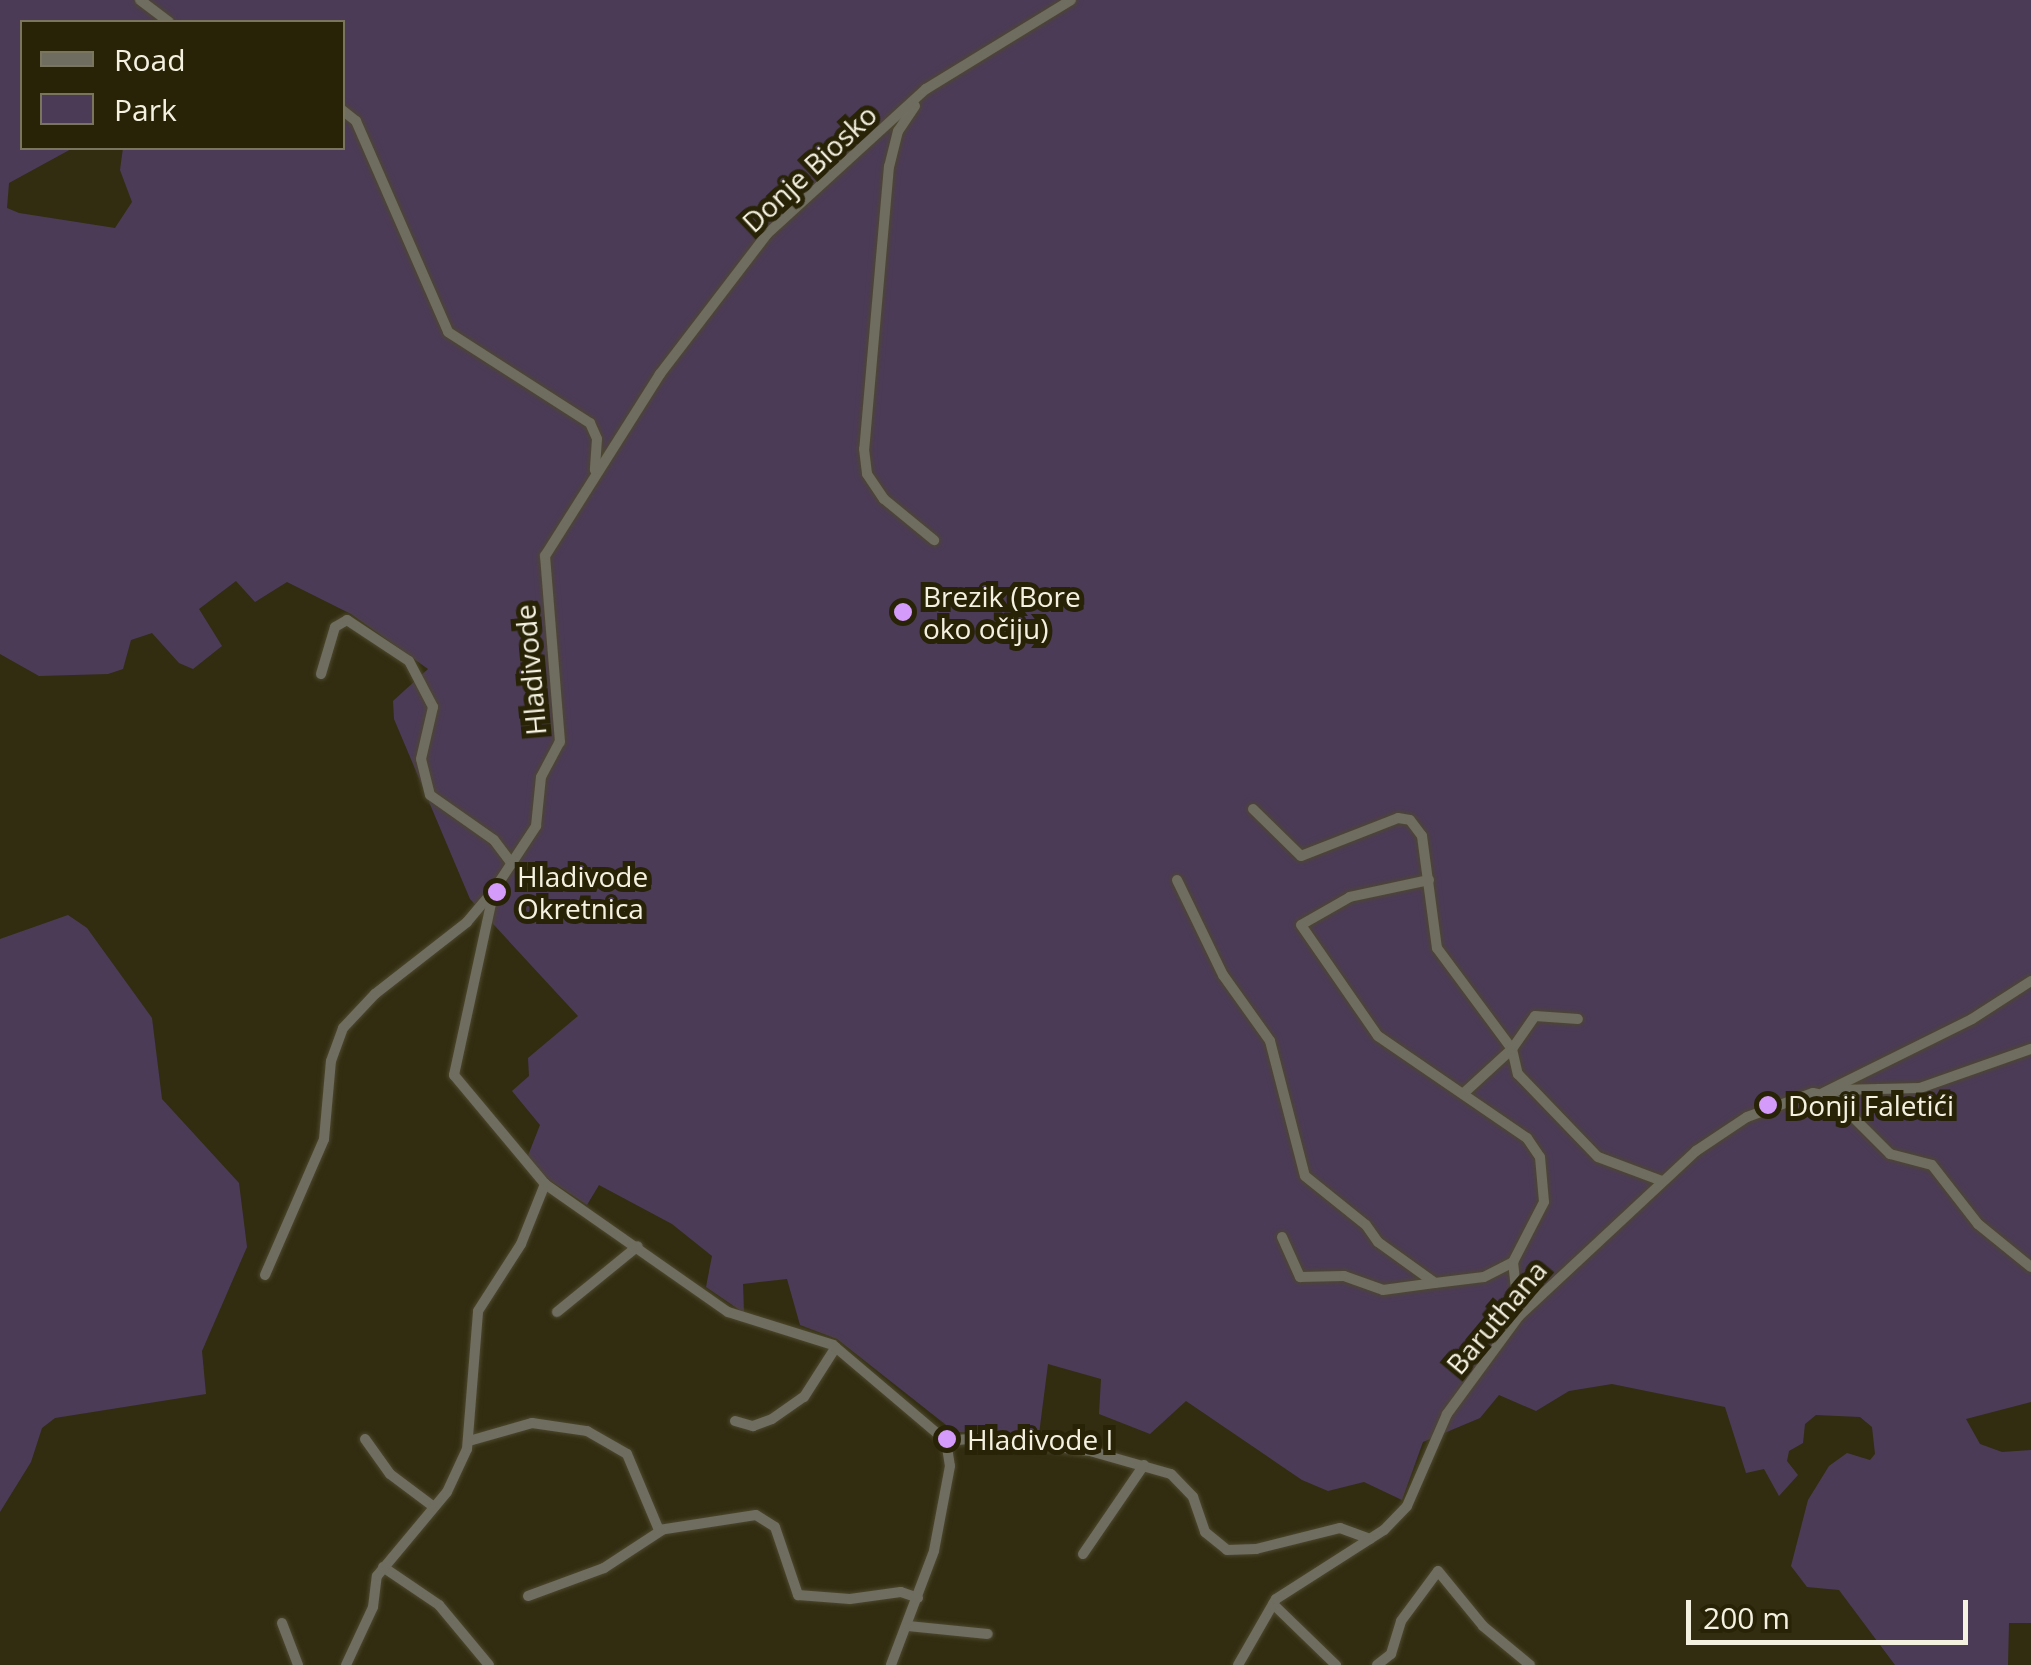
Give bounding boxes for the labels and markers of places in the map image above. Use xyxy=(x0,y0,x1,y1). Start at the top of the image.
place label: Brezik (Bore oko očiju) xyxy=(923,579,1081,645)
marker: Brezik (Bore oko očiju) xyxy=(892,601,914,623)
place label: Hladivode Okretnica xyxy=(517,859,648,925)
marker: Hladivode Okretnica xyxy=(486,881,508,903)
place label: Donji Faletići xyxy=(1788,1088,1954,1122)
marker: Donji Faletići xyxy=(1757,1094,1779,1116)
place label: Hladivode I xyxy=(967,1422,1113,1456)
marker: Hladivode I xyxy=(936,1428,958,1450)

